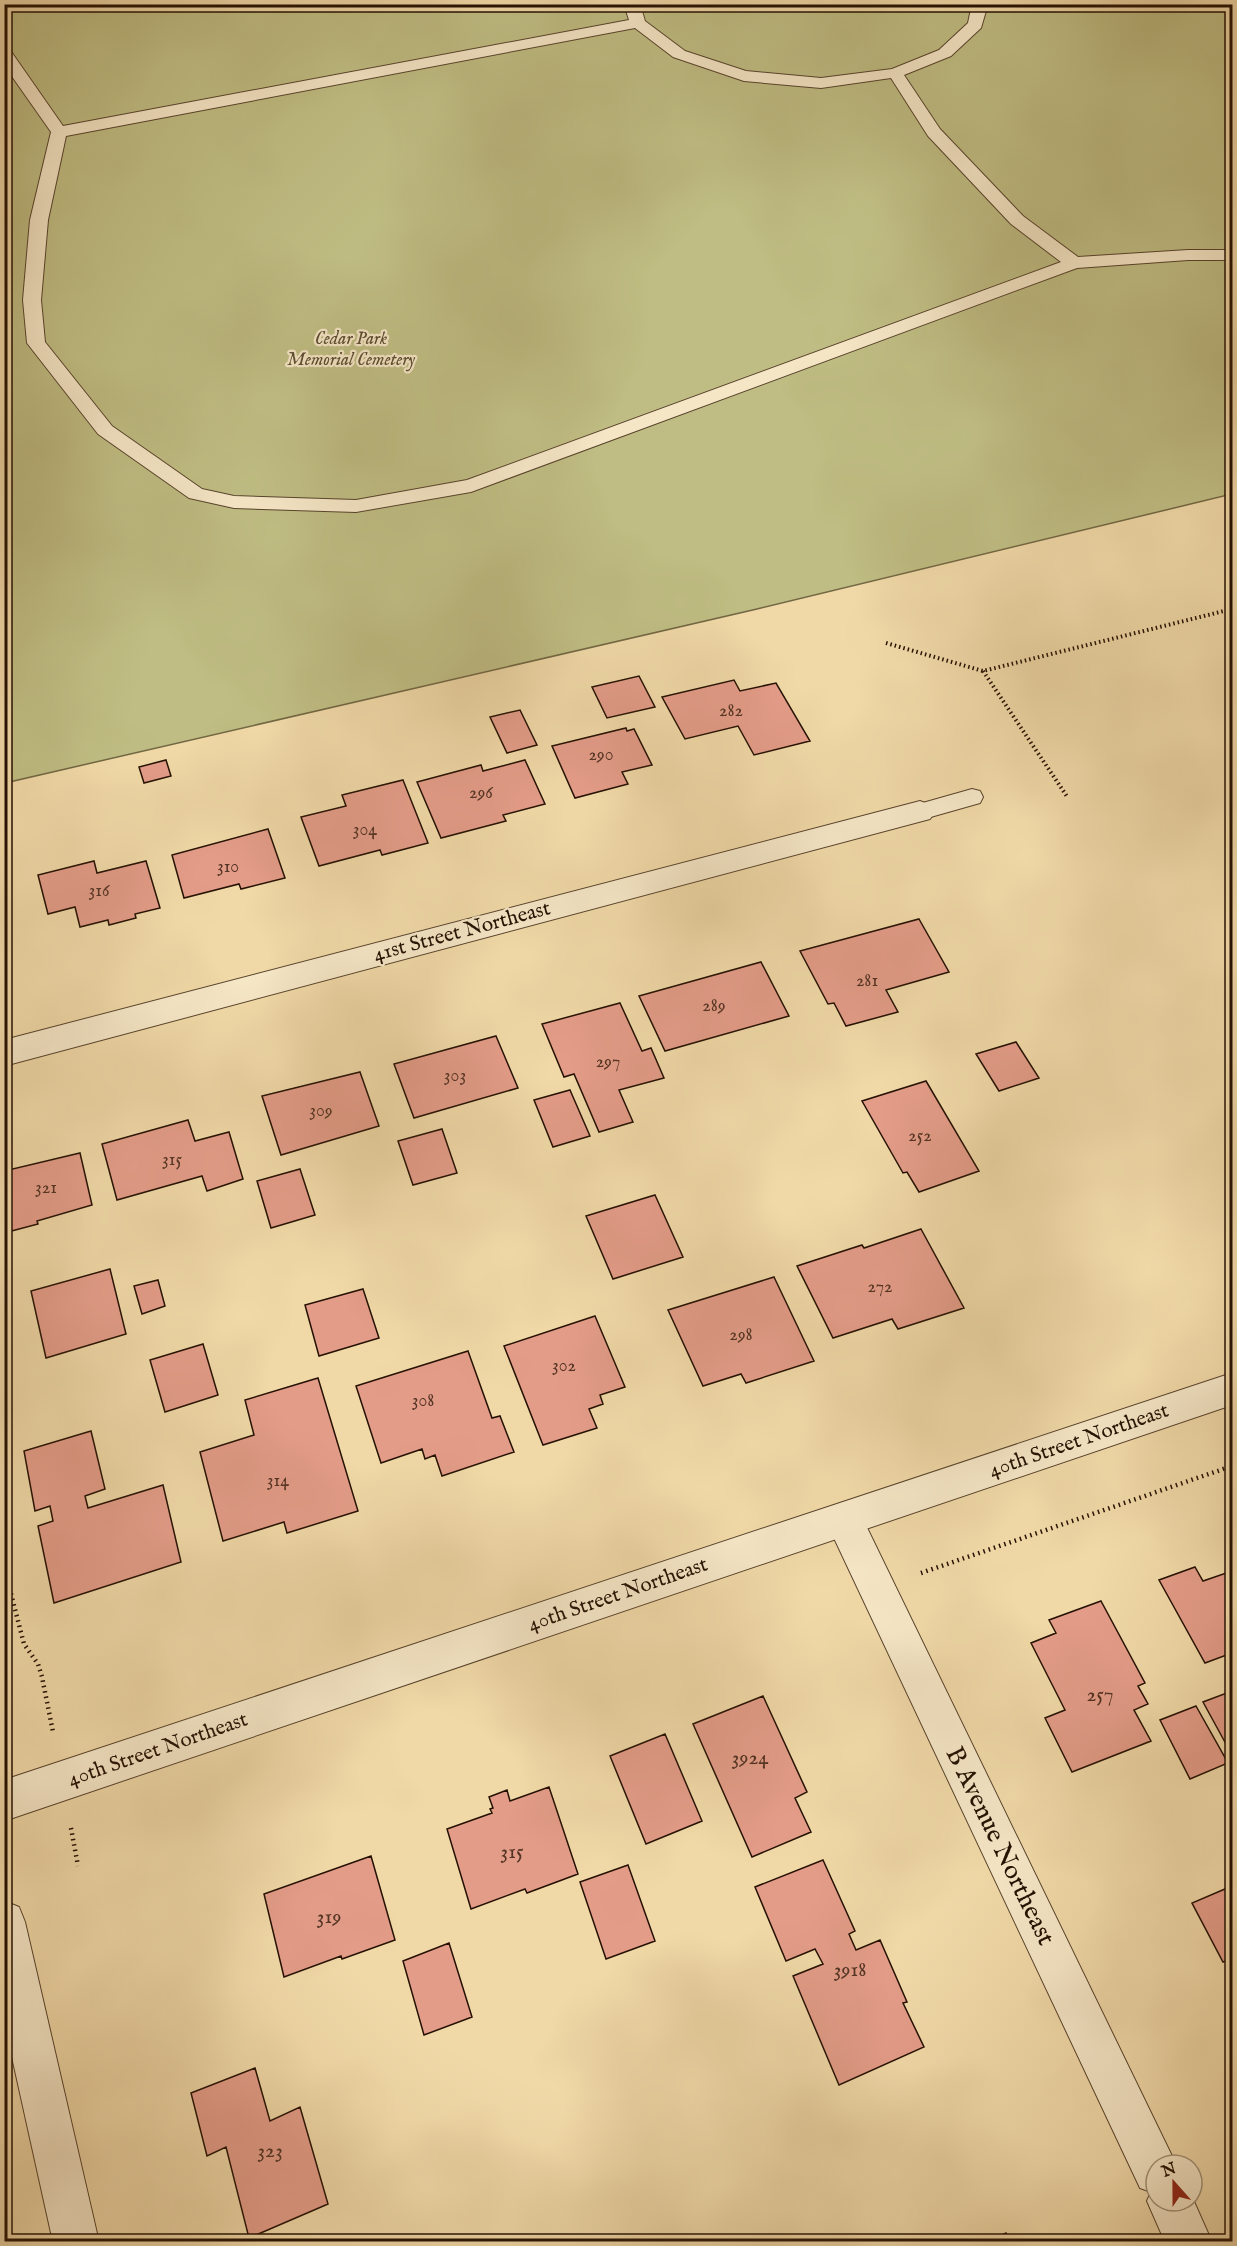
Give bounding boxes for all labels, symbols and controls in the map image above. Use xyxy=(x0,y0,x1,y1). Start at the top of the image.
park label: Cedar Park Memorial Cemetery xyxy=(287,328,415,372)
house number: 282 xyxy=(719,700,743,723)
house number: 290 xyxy=(588,744,614,767)
house number: 296 xyxy=(469,782,493,805)
house number: 304 xyxy=(353,819,377,842)
house number: 310 xyxy=(217,856,239,879)
house number: 316 xyxy=(88,880,110,903)
street label: 41st Street Northeast xyxy=(370,895,554,969)
house number: 281 xyxy=(856,970,878,993)
house number: 289 xyxy=(702,995,726,1018)
house number: 297 xyxy=(596,1051,620,1074)
house number: 303 xyxy=(444,1065,466,1088)
house number: 309 xyxy=(309,1100,333,1123)
house number: 252 xyxy=(908,1125,932,1148)
house number: 315 xyxy=(162,1149,182,1172)
house number: 321 xyxy=(35,1177,57,1200)
house number: 272 xyxy=(867,1276,893,1299)
house number: 298 xyxy=(729,1324,753,1347)
house number: 302 xyxy=(552,1355,576,1378)
house number: 308 xyxy=(412,1390,434,1413)
street label: 40th Street Northeast xyxy=(985,1398,1173,1484)
house number: 314 xyxy=(267,1470,289,1493)
street label: 40th Street Northeast xyxy=(524,1552,712,1638)
house number: 257 xyxy=(1086,1682,1114,1709)
street label: 40th Street Northeast xyxy=(64,1707,252,1793)
street label: B Avenue Northeast xyxy=(938,1741,1062,1951)
house number: 3924 xyxy=(731,1745,769,1772)
house number: 315 xyxy=(500,1839,524,1866)
house number: 319 xyxy=(317,1904,341,1931)
house number: 3918 xyxy=(834,1957,867,1984)
house number: 323 xyxy=(257,2138,283,2165)
north arrow xyxy=(1144,2153,1204,2213)
text: N xyxy=(1158,2159,1180,2183)

